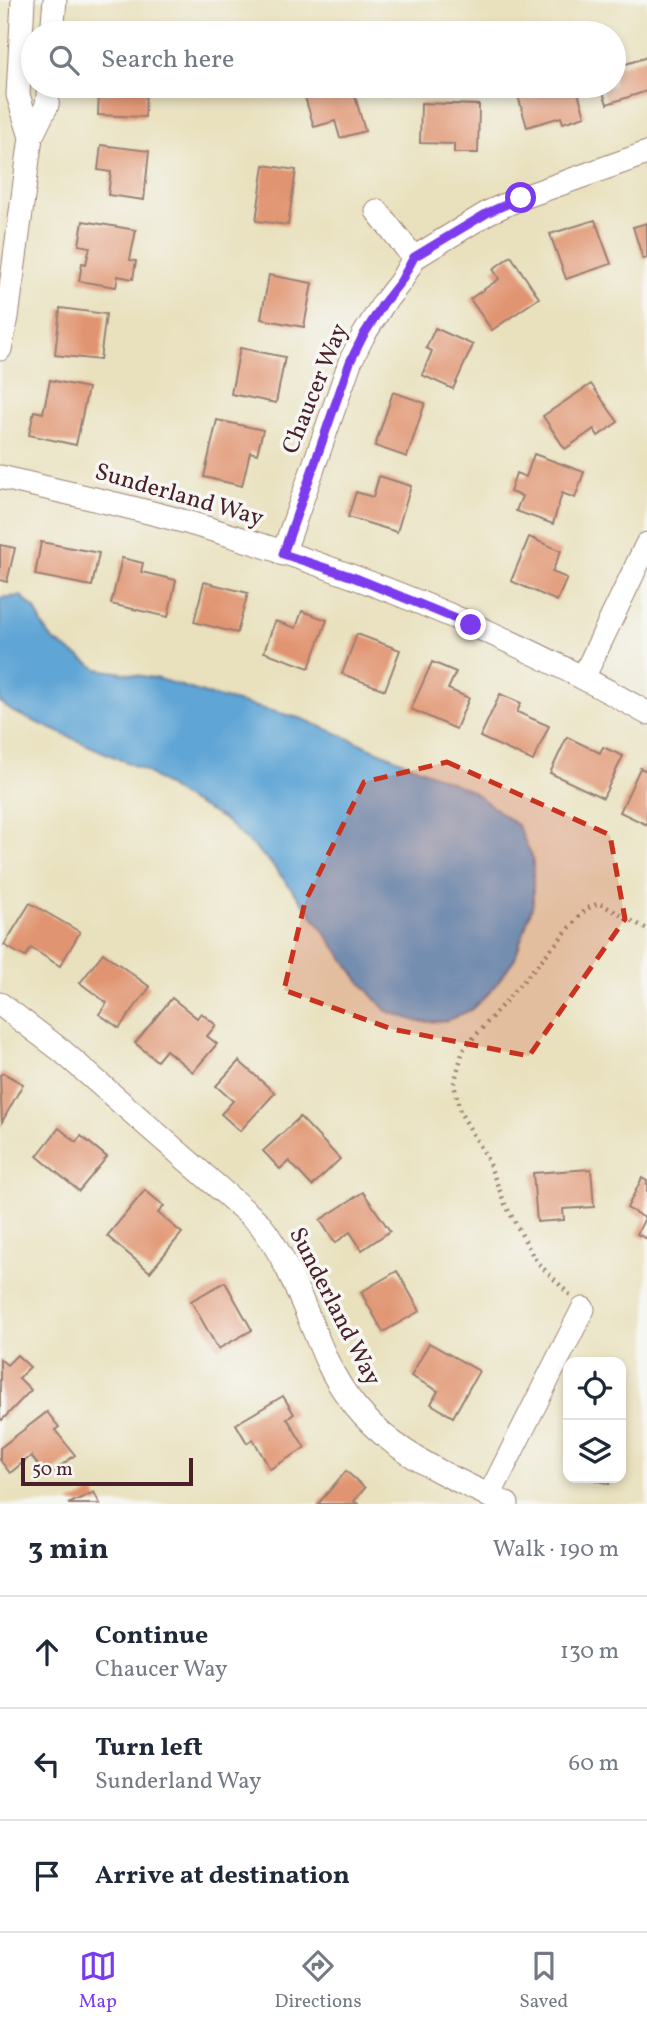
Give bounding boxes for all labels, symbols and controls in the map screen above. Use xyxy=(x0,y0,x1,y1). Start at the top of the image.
search box xyxy=(21,21,626,98)
icon: search xyxy=(45,41,83,79)
text: Search here xyxy=(101,42,234,78)
route start xyxy=(505,182,536,213)
street label: Chaucer Way xyxy=(274,318,358,459)
street label: Sunderland Way xyxy=(91,456,267,536)
route end xyxy=(455,609,486,640)
street label: Sunderland Way xyxy=(279,1222,389,1392)
map controls xyxy=(563,1357,626,1483)
button: locate xyxy=(563,1357,626,1420)
button: layers xyxy=(563,1420,626,1483)
scale bar xyxy=(21,1455,192,1487)
text: 50 m xyxy=(32,1457,73,1483)
text: 3 min xyxy=(28,1529,109,1571)
text: Walk · 190 m xyxy=(493,1534,619,1566)
text: Continue xyxy=(95,1618,208,1654)
icon: ahead xyxy=(28,1633,66,1671)
text: 130 m xyxy=(560,1636,619,1668)
text: Chaucer Way xyxy=(95,1654,228,1686)
text: Turn left xyxy=(95,1730,203,1766)
icon: left xyxy=(28,1745,66,1783)
text: 60 m xyxy=(569,1748,619,1780)
text: Sunderland Way xyxy=(95,1766,262,1798)
icon: arrive xyxy=(28,1857,66,1895)
text: Arrive at destination xyxy=(95,1858,350,1894)
tab: Map xyxy=(79,1947,117,2015)
tab: Directions xyxy=(275,1947,362,2015)
tab: Saved xyxy=(519,1947,568,2015)

